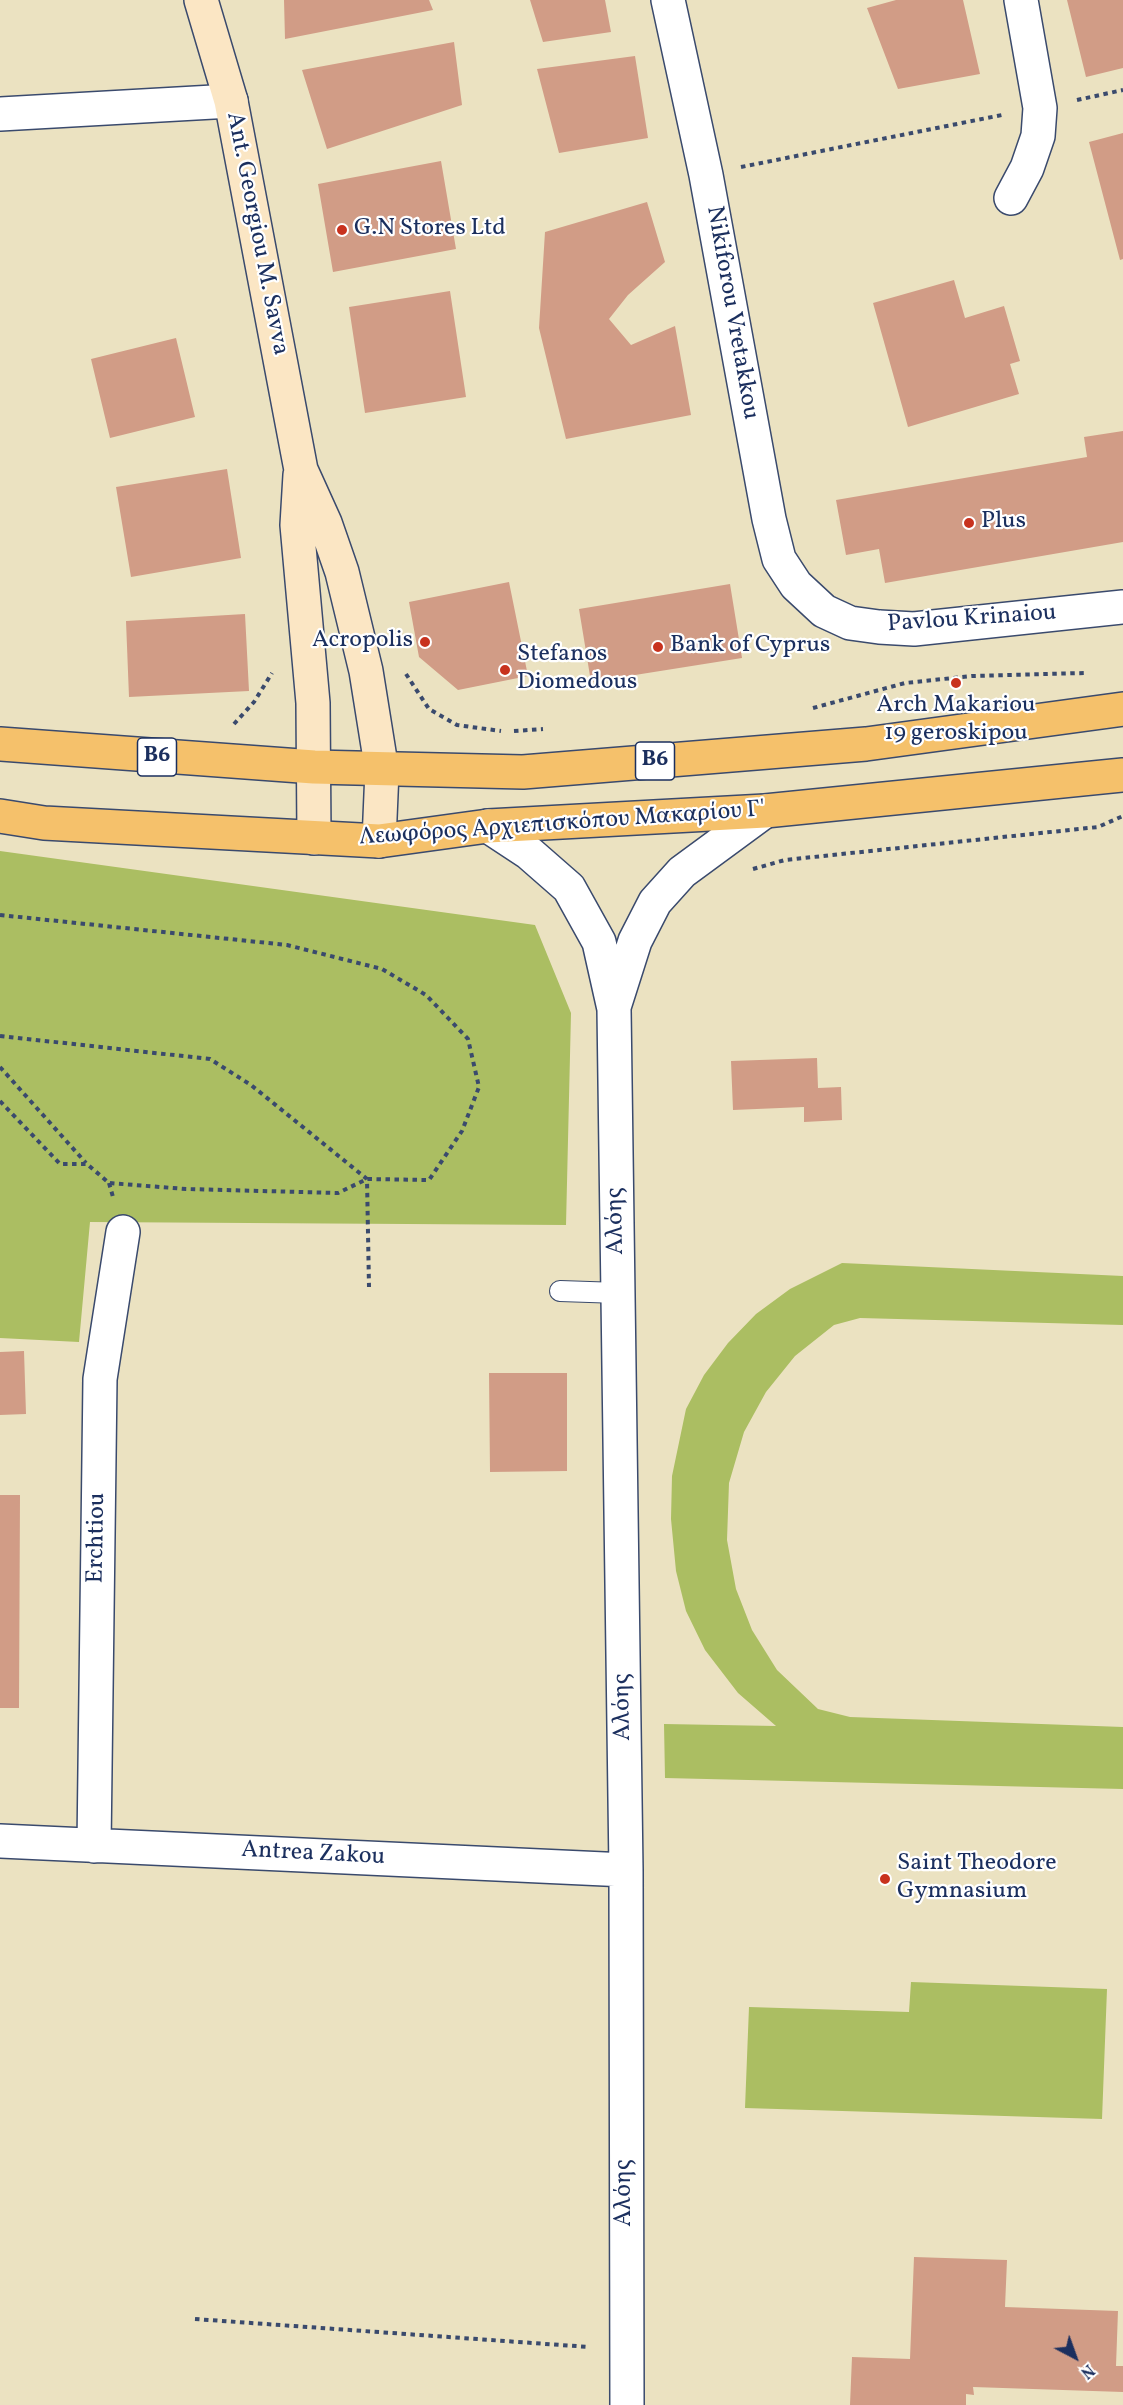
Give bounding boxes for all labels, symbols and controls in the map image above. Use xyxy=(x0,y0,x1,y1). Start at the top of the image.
street label: Ant. Georgiou M. Savva xyxy=(218,110,294,358)
street label: Nikiforou Vretakkou xyxy=(698,204,764,422)
place label: G.N Stores Ltd xyxy=(354,216,506,244)
marker: G.N Stores Ltd xyxy=(335,223,349,237)
place label: Plus xyxy=(981,509,1026,537)
marker: Plus xyxy=(962,516,976,530)
street label: Pavlou Krinaiou xyxy=(886,600,1058,640)
place label: Acropolis xyxy=(312,628,413,656)
place label: Bank of Cyprus xyxy=(670,633,830,661)
marker: Acropolis xyxy=(418,635,432,649)
marker: Bank of Cyprus xyxy=(651,640,665,654)
place label: Stefanos Diomedous xyxy=(517,642,637,698)
marker: Stefanos Diomedous xyxy=(498,663,512,677)
marker: Arch Makariou 19 geroskipou xyxy=(949,676,963,690)
place label: Arch Makariou 19 geroskipou xyxy=(876,693,1036,749)
road number: B6 xyxy=(138,738,176,776)
road number: B6 xyxy=(636,742,674,780)
street label: Λεωφόρος Αρχιεπισκόπου Μακαρίου Γ' xyxy=(358,796,766,854)
street label: Αλόης xyxy=(602,1187,632,1255)
street label: Erchtiou xyxy=(83,1492,113,1584)
street label: Αλόης xyxy=(609,1673,639,1741)
street label: Antrea Zakou xyxy=(240,1837,386,1873)
place label: Saint Theodore Gymnasium xyxy=(897,1851,1057,1907)
marker: Saint Theodore Gymnasium xyxy=(878,1872,892,1886)
street label: Αλόης xyxy=(612,2159,640,2227)
north arrow xyxy=(1045,2327,1105,2387)
text: N xyxy=(1075,2358,1098,2383)

